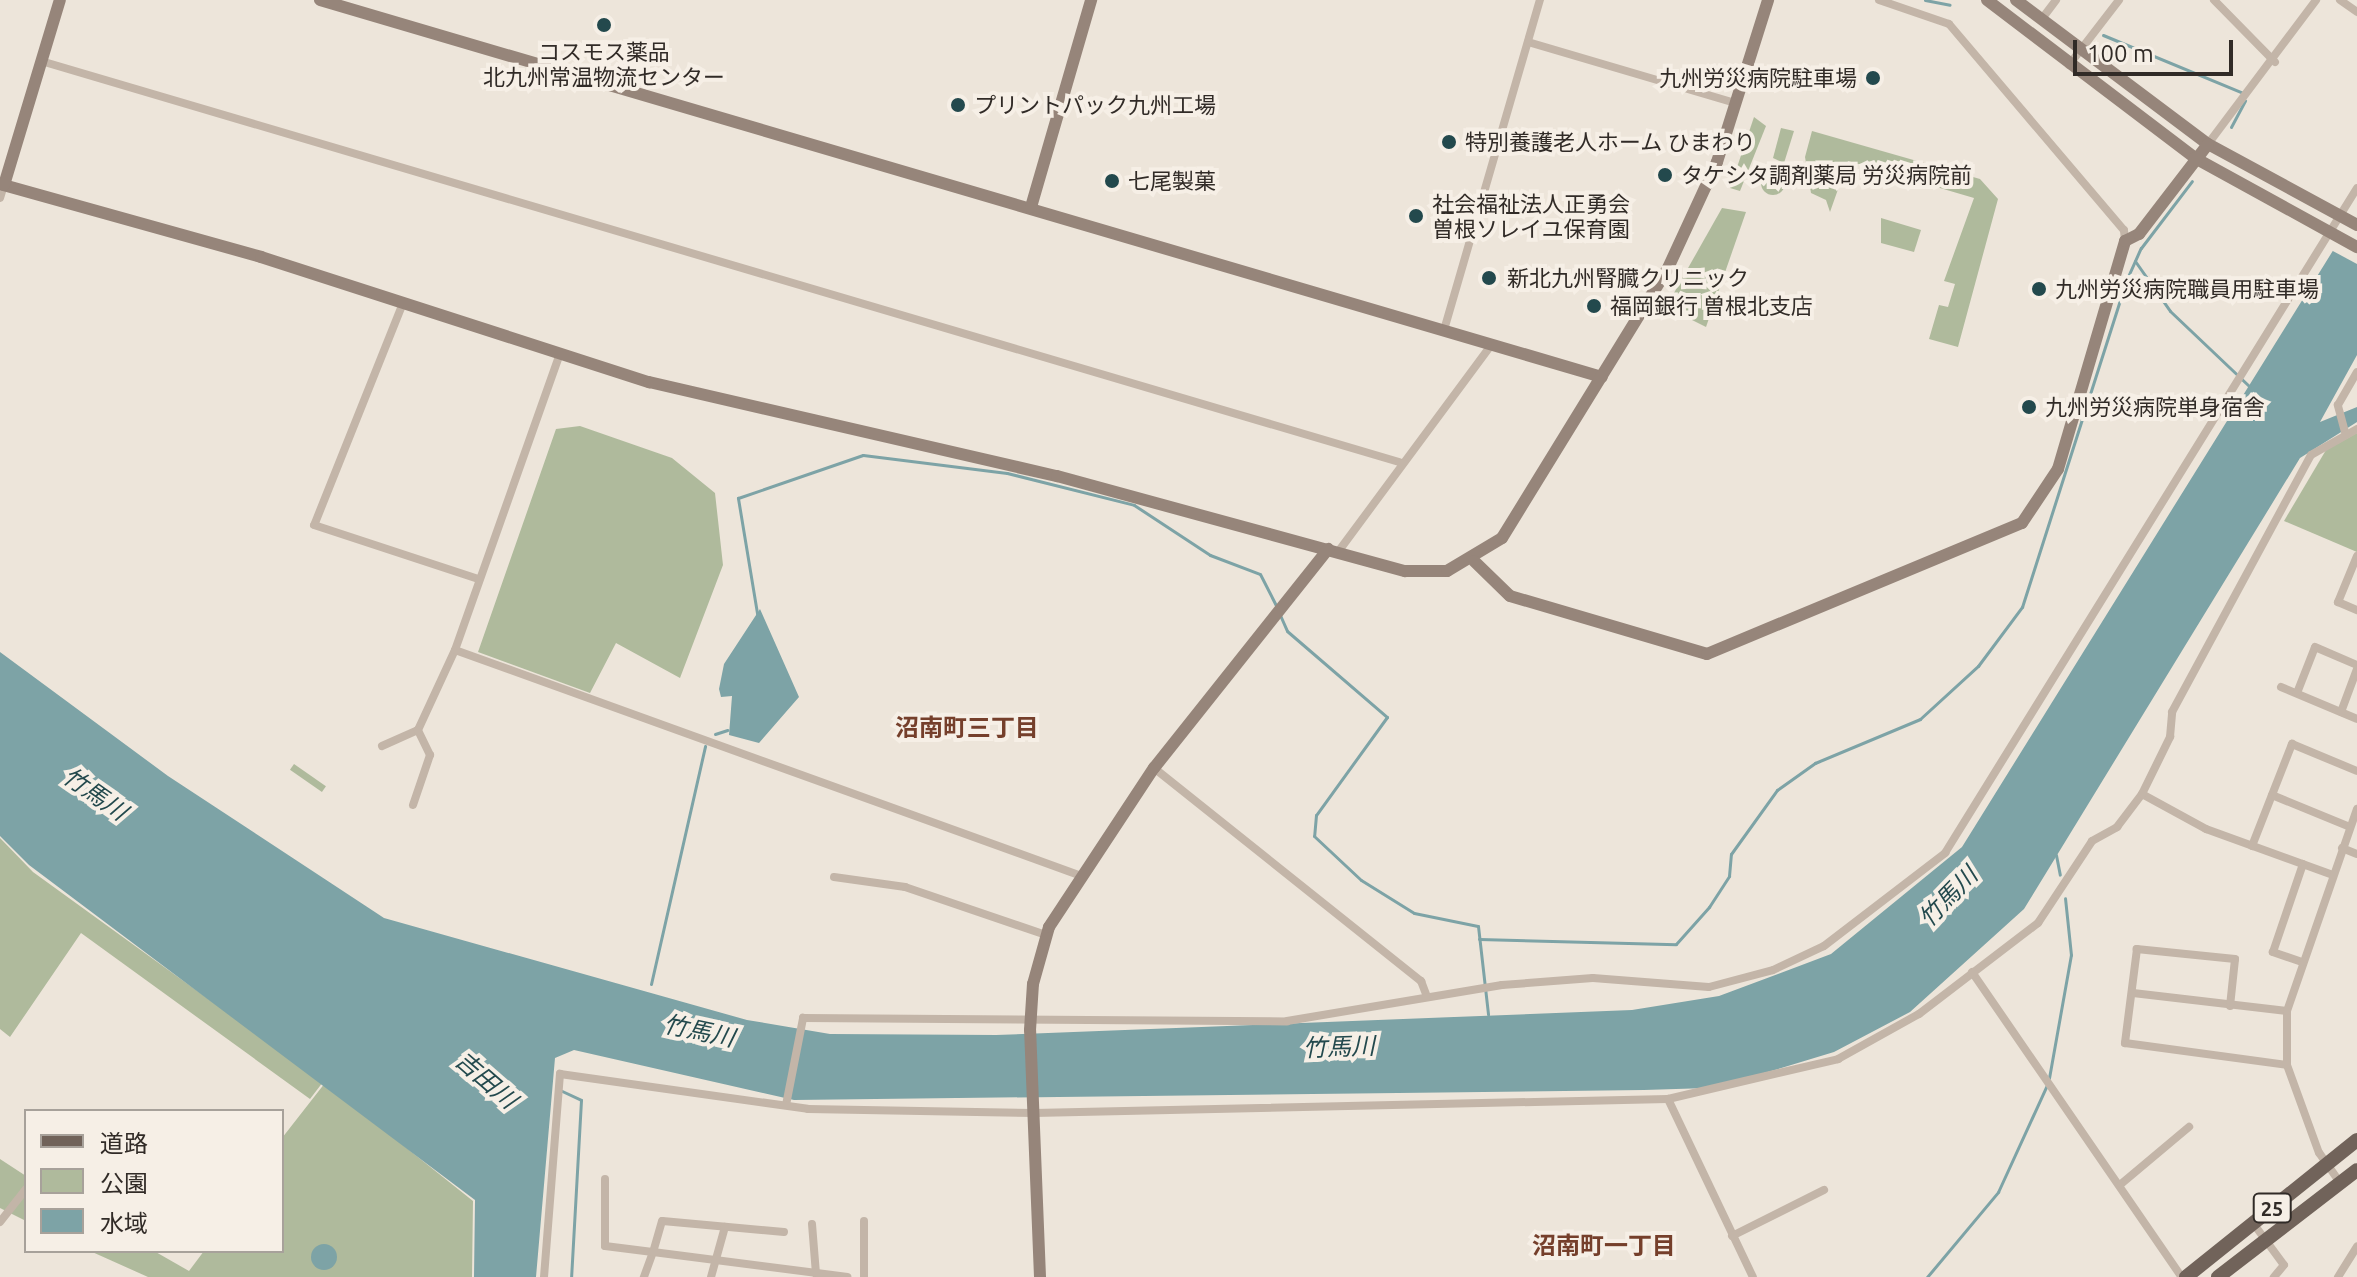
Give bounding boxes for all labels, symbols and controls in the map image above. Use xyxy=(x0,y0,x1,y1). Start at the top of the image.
marker: コスモス薬品 北九州常温物流センター xyxy=(595,16,613,34)
scale bar xyxy=(2077,24,2237,74)
place label: コスモス薬品 北九州常温物流センター xyxy=(483,38,725,90)
text: 100 m xyxy=(2087,40,2154,67)
place label: 九州労災病院駐車場 xyxy=(1659,65,1857,91)
marker: 九州労災病院駐車場 xyxy=(1864,69,1882,87)
place label: プリントパック九州工場 xyxy=(974,92,1216,118)
marker: プリントパック九州工場 xyxy=(949,96,967,114)
place label: 特別養護老人ホーム ひまわり xyxy=(1465,129,1756,155)
marker: 特別養護老人ホーム ひまわり xyxy=(1440,133,1458,151)
place label: タケシタ調剤薬局 労災病院前 xyxy=(1681,162,1972,188)
marker: タケシタ調剤薬局 労災病院前 xyxy=(1656,166,1674,184)
place label: 七尾製菓 xyxy=(1128,168,1216,194)
marker: 七尾製菓 xyxy=(1103,172,1121,190)
place label: 社会福祉法人正勇会 曽根ソレイユ保育園 xyxy=(1432,190,1630,242)
marker: 社会福祉法人正勇会 曽根ソレイユ保育園 xyxy=(1407,207,1425,225)
place label: 新北九州腎臓クリニック xyxy=(1507,265,1749,291)
marker: 新北九州腎臓クリニック xyxy=(1478,267,1500,289)
place label: 九州労災病院職員用駐車場 xyxy=(2055,276,2319,302)
marker: 九州労災病院職員用駐車場 xyxy=(2030,280,2048,298)
place label: 福岡銀行 曽根北支店 xyxy=(1610,293,1813,319)
marker: 福岡銀行 曽根北支店 xyxy=(1585,297,1603,315)
place label: 九州労災病院単身宿舎 xyxy=(2045,394,2265,420)
marker: 九州労災病院単身宿舎 xyxy=(2020,398,2038,416)
district label: 沼南町三丁目 xyxy=(895,714,1039,742)
water label: 竹馬川 xyxy=(57,762,133,826)
water label: 竹馬川 xyxy=(1913,861,1983,933)
water label: 竹馬川 xyxy=(661,1009,737,1053)
water label: 竹馬川 xyxy=(1303,1031,1375,1063)
water label: 吉田川 xyxy=(449,1046,523,1114)
legend xyxy=(24,1109,284,1253)
text: 道路 xyxy=(100,1130,148,1157)
text: 公園 xyxy=(100,1170,148,1197)
road number: 25 xyxy=(2252,1192,2292,1224)
text: 水域 xyxy=(100,1210,148,1237)
district label: 沼南町一丁目 xyxy=(1532,1232,1676,1260)

